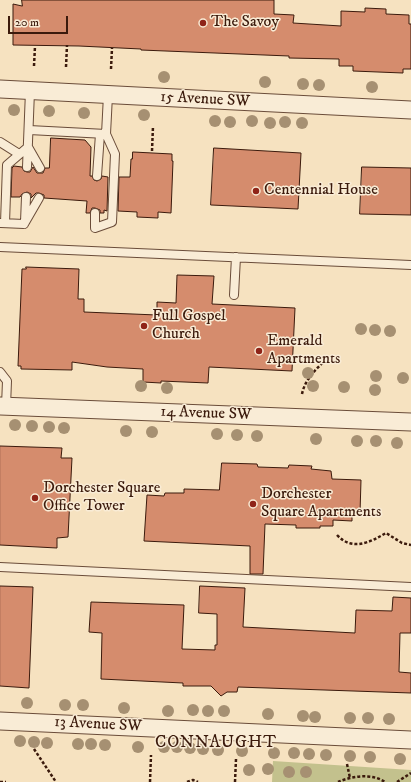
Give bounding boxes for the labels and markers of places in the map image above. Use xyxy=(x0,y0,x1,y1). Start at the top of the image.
place label: The Savoy xyxy=(211,13,279,33)
marker: The Savoy xyxy=(198,18,208,28)
place label: Centennial House xyxy=(264,181,378,201)
marker: Centennial House xyxy=(251,186,261,196)
place label: Full Gospel Church xyxy=(152,307,226,345)
marker: Full Gospel Church xyxy=(139,321,149,331)
place label: Emerald Apartments xyxy=(267,332,340,370)
marker: Emerald Apartments xyxy=(254,346,264,356)
place label: Dorchester Square Office Tower xyxy=(43,479,160,517)
place label: Dorchester Square Apartments xyxy=(261,485,381,523)
marker: Dorchester Square Office Tower xyxy=(30,493,40,503)
marker: Dorchester Square Apartments xyxy=(248,499,258,509)

